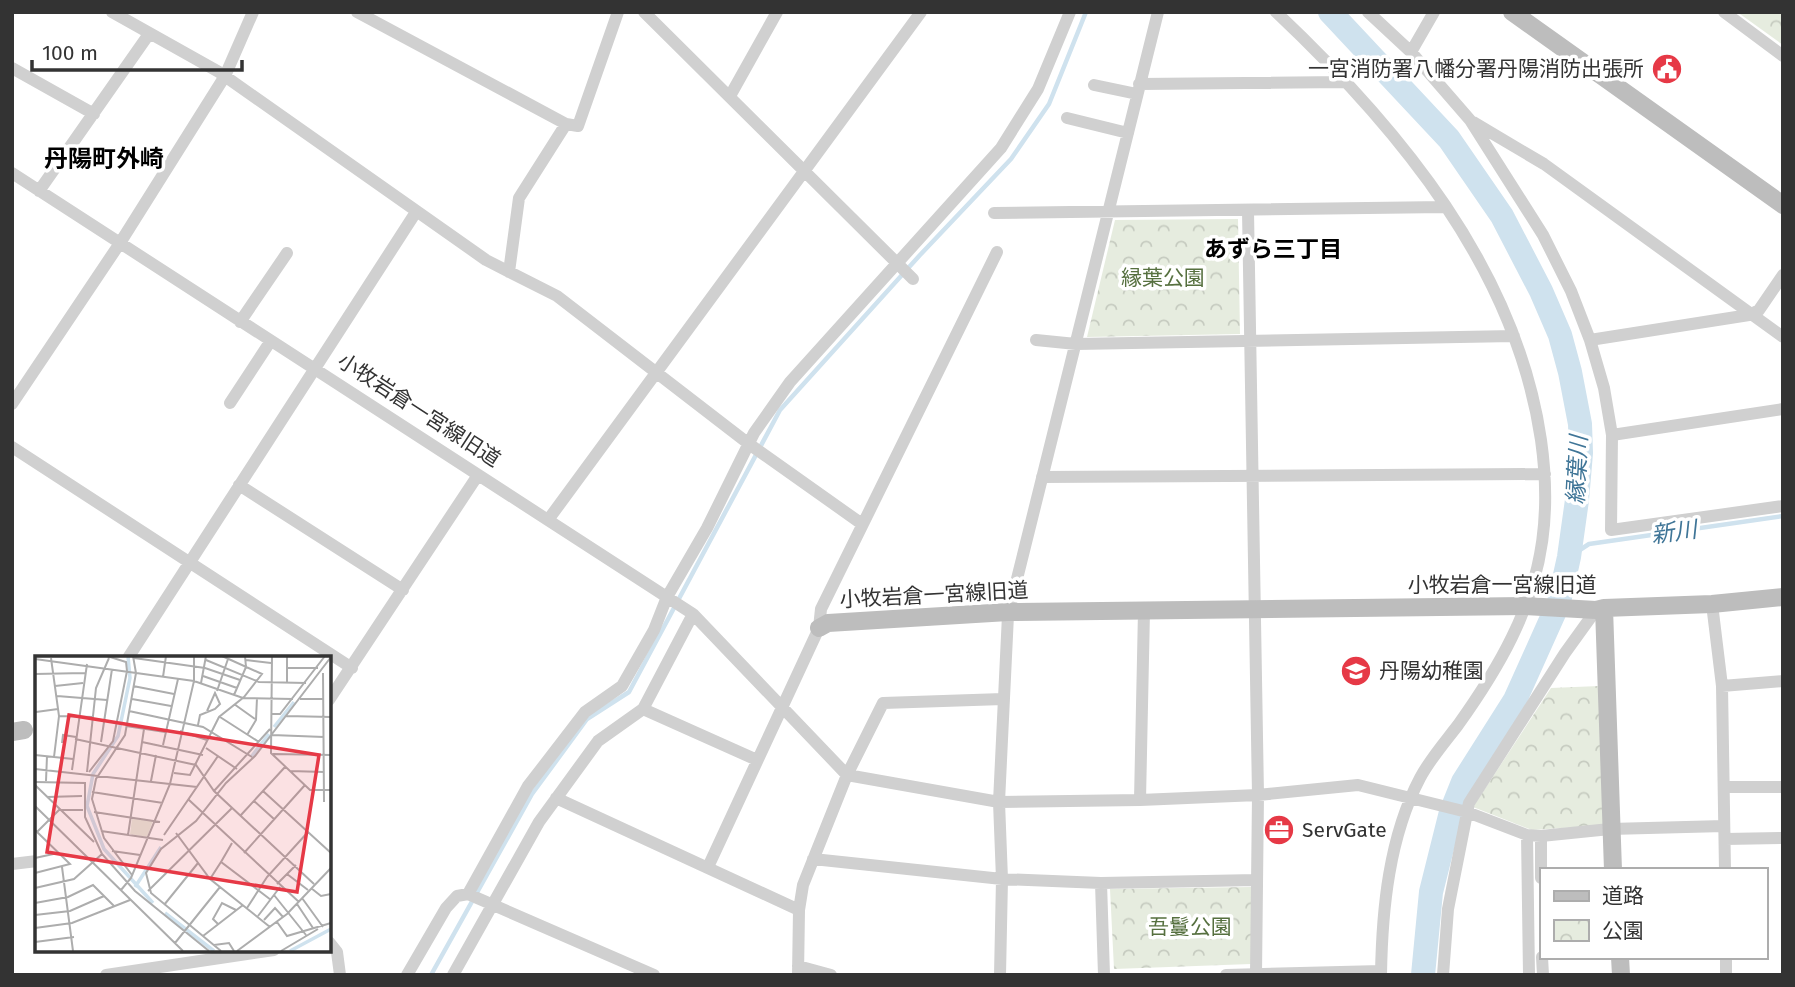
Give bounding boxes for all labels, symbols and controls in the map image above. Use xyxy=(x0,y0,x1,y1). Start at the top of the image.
scale bar xyxy=(32,28,242,72)
text: 100 m xyxy=(42,40,98,66)
public building icon: 一宮消防署八幡分署丹陽消防出張所 xyxy=(1650,52,1684,86)
place label: 一宮消防署八幡分署丹陽消防出張所 xyxy=(1308,56,1644,82)
district label: 丹陽町外崎 xyxy=(44,145,164,173)
district label: あずら三丁目 xyxy=(1204,235,1342,263)
park label: 縁葉公園 xyxy=(1121,265,1205,291)
street label: 小牧岩倉一宮線旧道 xyxy=(333,348,505,472)
water label: 縁葉川 xyxy=(1561,432,1593,505)
water label: 新川 xyxy=(1649,515,1702,549)
street label: 小牧岩倉一宮線旧道 xyxy=(1408,572,1597,598)
street label: 小牧岩倉一宮線旧道 xyxy=(839,577,1029,613)
school or university icon: 丹陽幼稚園 xyxy=(1339,654,1373,688)
inset map xyxy=(35,656,331,952)
place label: 丹陽幼稚園 xyxy=(1379,658,1484,684)
office icon: ServGate xyxy=(1262,813,1296,847)
place label: ServGate xyxy=(1302,817,1387,843)
legend xyxy=(1540,868,1767,959)
text: 道路 xyxy=(1602,883,1644,909)
park label: 吾鬘公園 xyxy=(1148,914,1232,940)
text: 公園 xyxy=(1602,918,1644,944)

